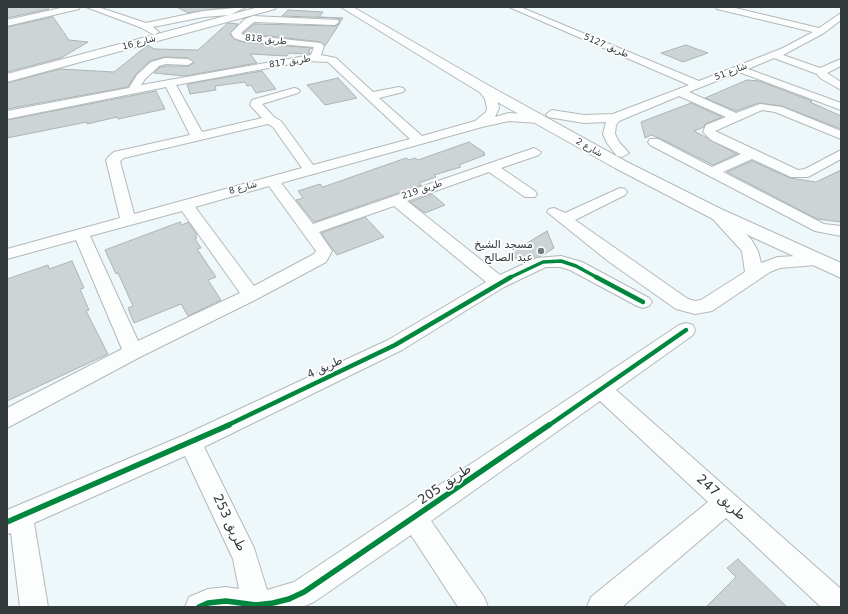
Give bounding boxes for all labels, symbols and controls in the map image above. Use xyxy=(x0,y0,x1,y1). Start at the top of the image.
street label: طريق 818 xyxy=(244,32,288,48)
street label: طريق 5127 xyxy=(582,32,630,60)
street label: شارع 16 xyxy=(121,33,157,53)
street label: طريق 817 xyxy=(268,53,312,71)
street label: شارع 51 xyxy=(713,61,749,83)
street label: شارع 2 xyxy=(574,136,604,160)
street label: طريق 219 xyxy=(400,178,444,202)
street label: شارع 8 xyxy=(228,179,258,197)
place label: مسجد الشيخ عبد الصالح xyxy=(474,238,533,264)
marker: مسجد الشيخ عبد الصالح xyxy=(536,246,546,256)
street label: طريق 4 xyxy=(305,354,345,382)
street label: طريق 205 xyxy=(415,461,475,509)
street label: طريق 247 xyxy=(693,472,749,524)
street label: طريق 253 xyxy=(209,492,249,554)

